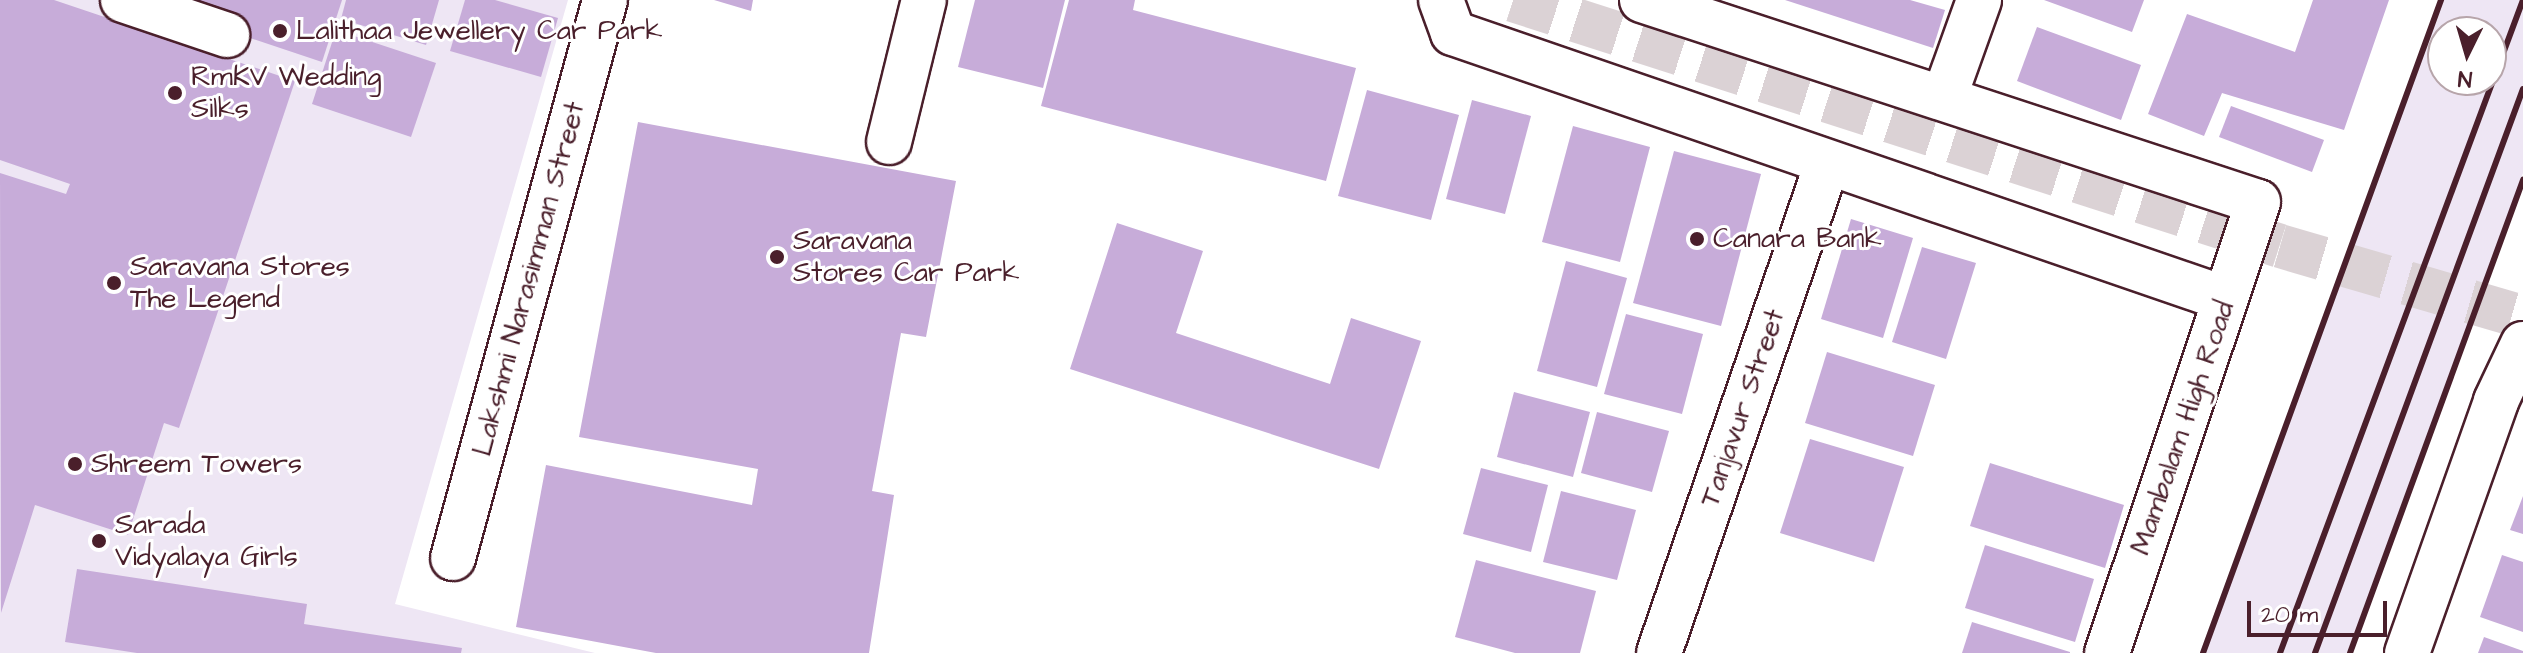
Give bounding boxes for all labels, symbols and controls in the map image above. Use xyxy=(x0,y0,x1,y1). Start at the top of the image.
place label: Lalithaa Jewellery Car Park xyxy=(296,14,662,48)
north arrow xyxy=(2427,16,2507,96)
marker: Lalithaa Jewellery Car Park xyxy=(271,22,289,40)
place label: RmKV Wedding Silks xyxy=(191,60,381,126)
text: N xyxy=(2457,62,2473,94)
marker: RmKV Wedding Silks xyxy=(166,84,184,102)
street label: Lakshmi Narasimman Street xyxy=(466,98,592,460)
place label: Canara Bank xyxy=(1713,222,1882,256)
place label: Saravana Stores Car Park xyxy=(793,224,1019,290)
marker: Canara Bank xyxy=(1688,230,1706,248)
marker: Saravana Stores Car Park xyxy=(768,248,786,266)
place label: Saravana Stores The Legend xyxy=(130,250,350,316)
marker: Saravana Stores The Legend xyxy=(105,274,123,292)
street label: Mambalam High Road xyxy=(2124,297,2242,559)
street label: Tanjavur Street xyxy=(1693,305,1793,511)
place label: Shreem Towers xyxy=(91,447,302,481)
marker: Shreem Towers xyxy=(66,455,84,473)
place label: Sarada Vidyalaya Girls xyxy=(115,508,298,574)
marker: Sarada Vidyalaya Girls xyxy=(90,532,108,550)
scale bar xyxy=(2251,585,2391,635)
text: 20 m xyxy=(2261,598,2318,632)

